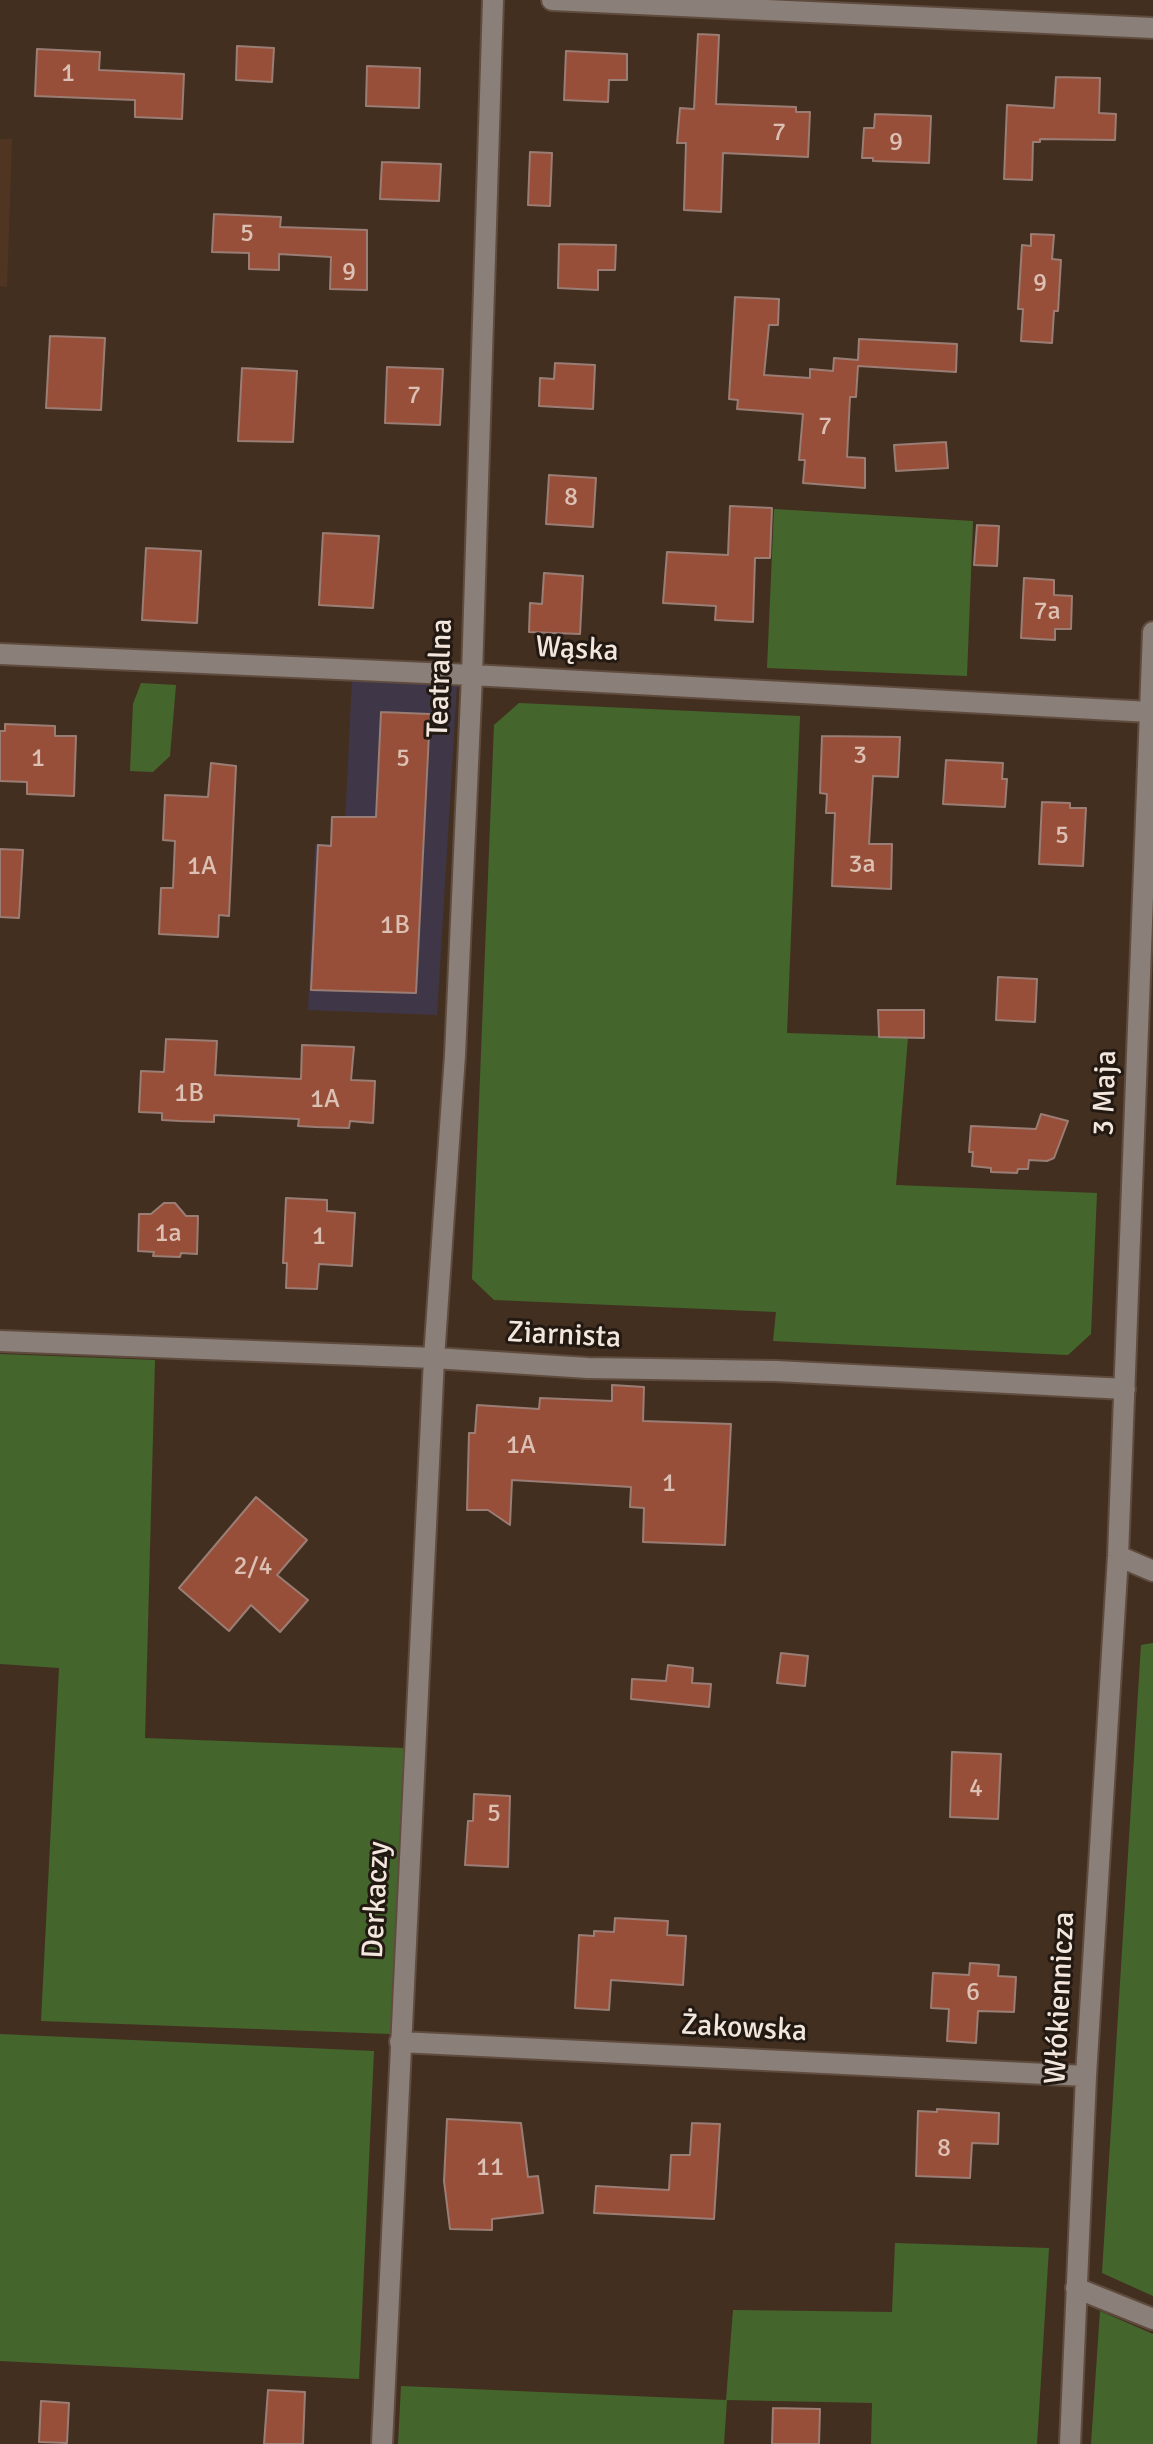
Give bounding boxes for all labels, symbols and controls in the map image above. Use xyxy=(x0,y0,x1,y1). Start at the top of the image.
house number: 1 xyxy=(61,58,75,90)
house number: 7 xyxy=(772,117,786,149)
house number: 9 xyxy=(889,127,903,159)
house number: 5 xyxy=(240,218,254,250)
house number: 9 xyxy=(342,257,356,289)
house number: 9 xyxy=(1033,268,1047,300)
house number: 7 xyxy=(407,380,421,412)
house number: 7 xyxy=(818,411,832,443)
house number: 8 xyxy=(564,482,578,514)
house number: 7a xyxy=(1033,596,1061,628)
street label: Teatralna xyxy=(421,618,461,738)
street label: Wąska xyxy=(535,630,619,670)
house number: 3 xyxy=(853,740,867,772)
house number: 1 xyxy=(31,743,45,775)
house number: 5 xyxy=(396,743,410,775)
house number: 5 xyxy=(1055,820,1069,852)
house number: 3a xyxy=(848,849,876,881)
house number: 1A xyxy=(187,851,217,883)
house number: 1B xyxy=(380,910,410,942)
street label: 3 Maja xyxy=(1087,1049,1125,1137)
house number: 1B xyxy=(174,1078,204,1110)
house number: 1A xyxy=(310,1084,340,1116)
house number: 1a xyxy=(154,1218,182,1250)
house number: 1 xyxy=(312,1221,326,1253)
street label: Ziarnista xyxy=(506,1315,622,1357)
house number: 1A xyxy=(506,1430,536,1462)
house number: 1 xyxy=(662,1468,676,1500)
house number: 2/4 xyxy=(233,1551,273,1583)
house number: 4 xyxy=(969,1773,983,1805)
house number: 5 xyxy=(487,1798,501,1830)
street label: Derkaczy xyxy=(356,1841,398,1959)
street label: Włókiennicza xyxy=(1039,1911,1083,2085)
house number: 6 xyxy=(966,1977,980,2009)
street label: Żakowska xyxy=(680,2008,808,2050)
house number: 8 xyxy=(937,2133,951,2165)
house number: 11 xyxy=(476,2152,504,2184)

